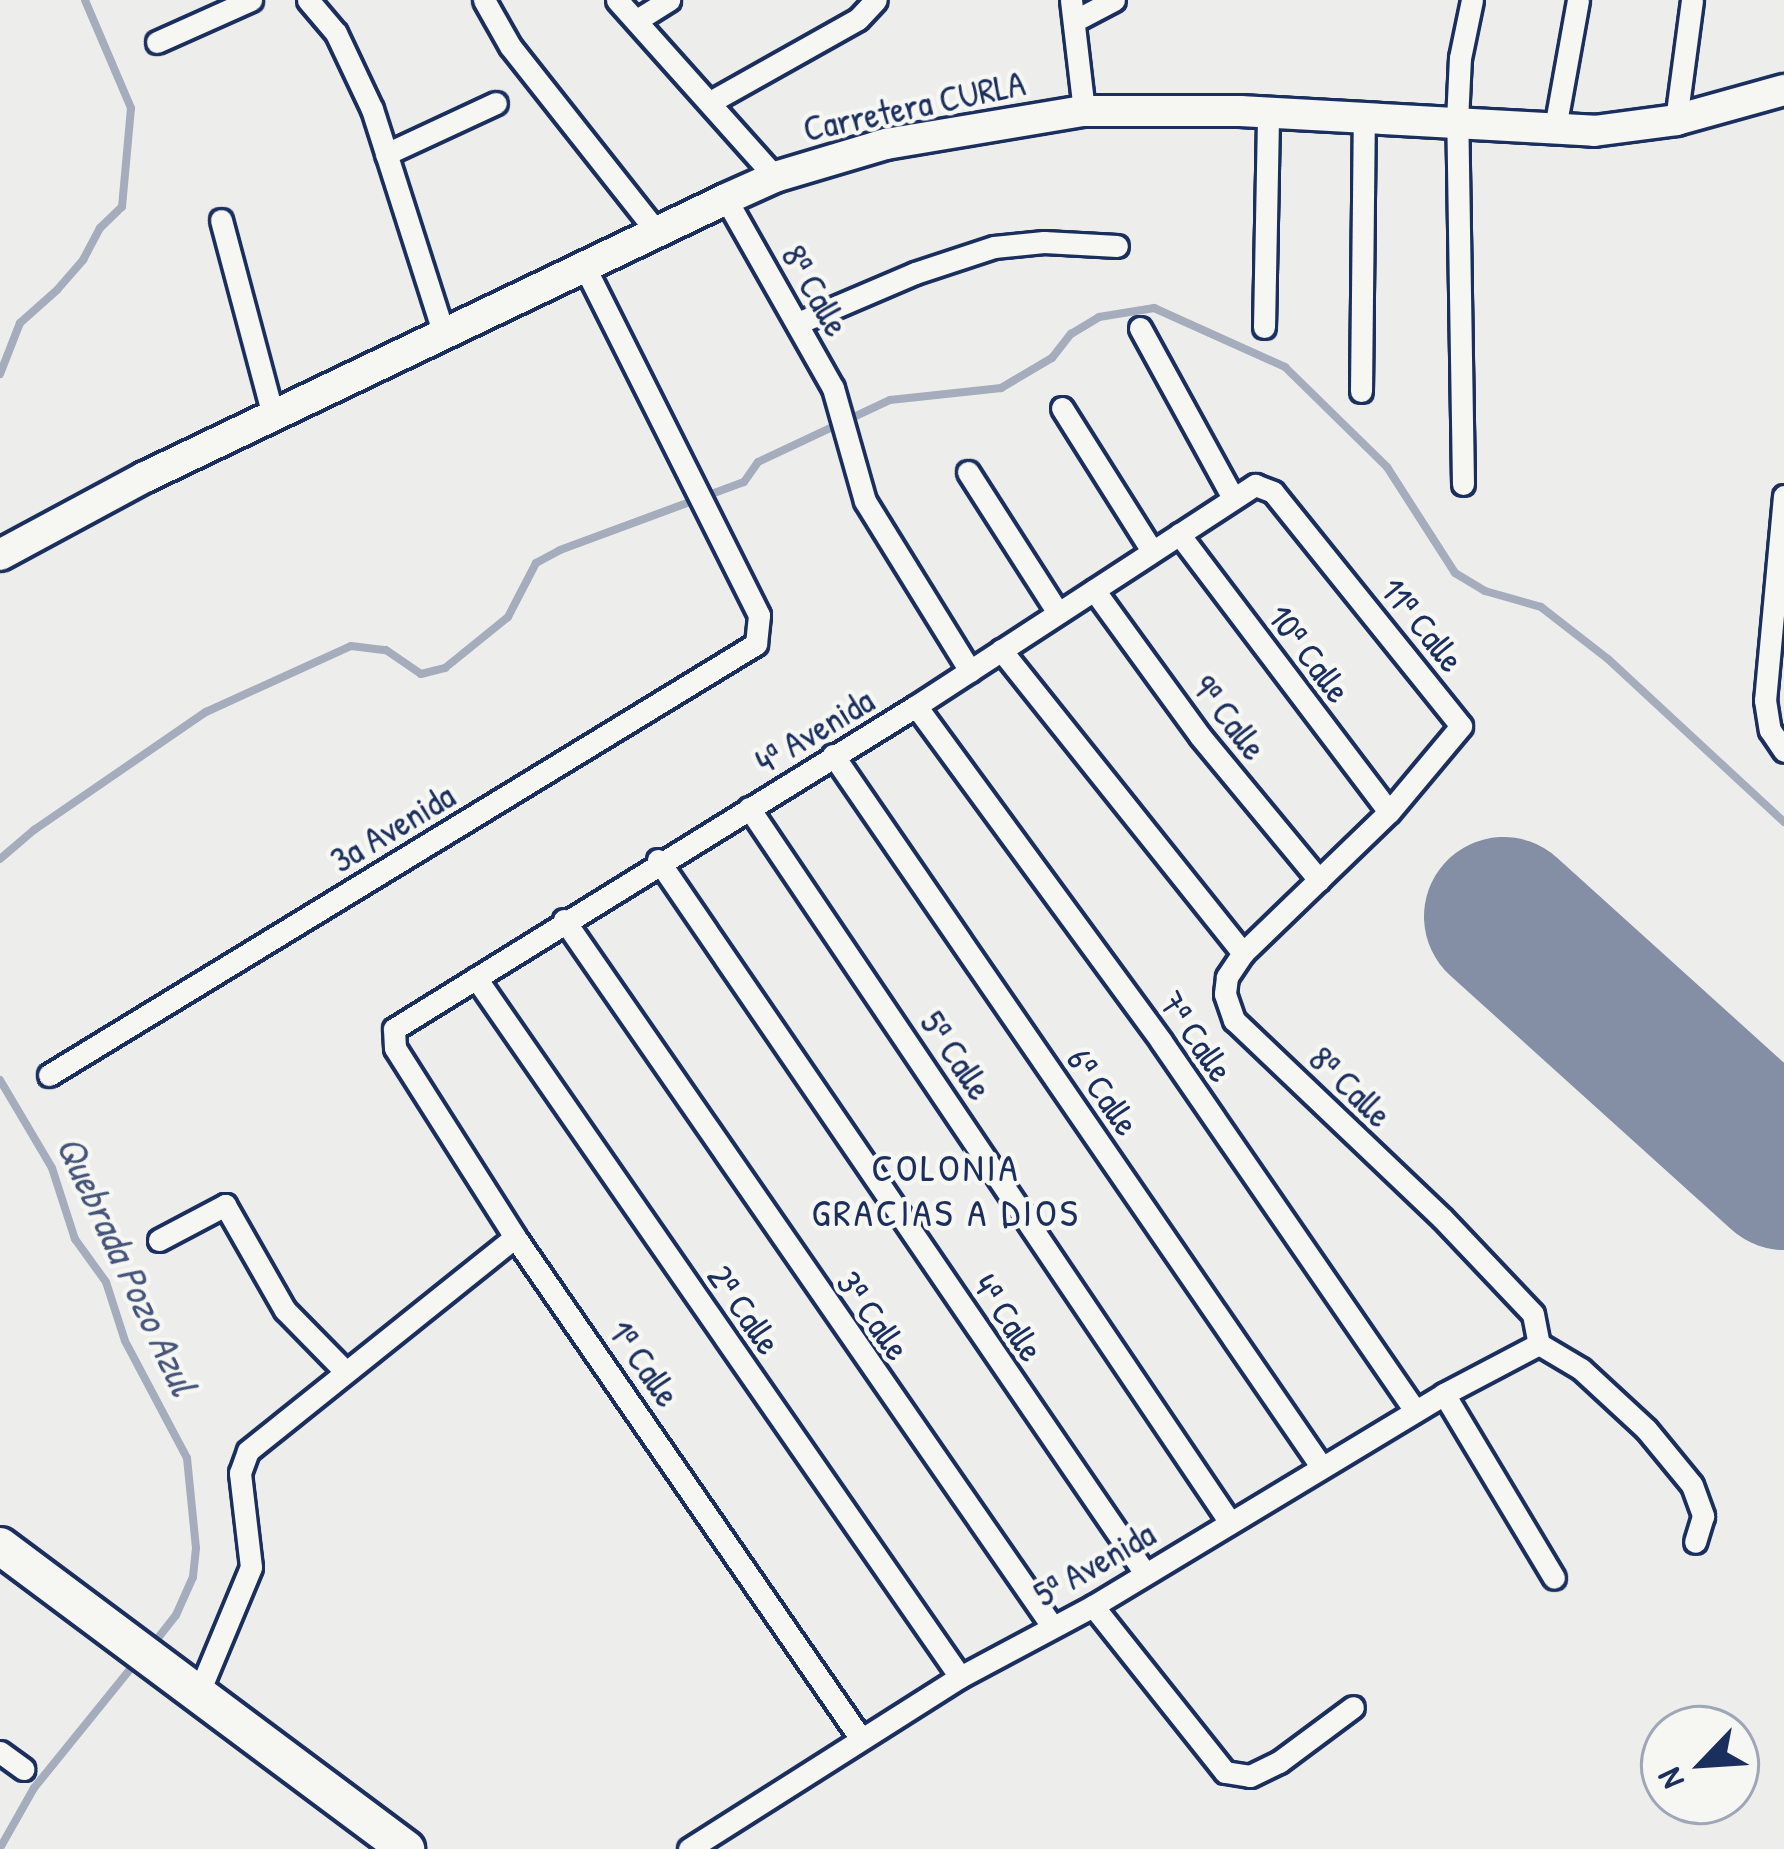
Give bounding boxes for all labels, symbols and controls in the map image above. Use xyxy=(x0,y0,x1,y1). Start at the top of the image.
street label: Carretera CURLA xyxy=(799,60,1029,150)
street label: 8ª Calle xyxy=(773,237,859,343)
street label: 11ª Calle xyxy=(1372,568,1474,680)
street label: 10ª Calle xyxy=(1259,595,1361,711)
street label: 9ª Calle xyxy=(1184,666,1276,768)
street label: 4ª Avenida xyxy=(747,678,881,782)
street label: 3a Avenida xyxy=(322,773,462,881)
street label: 7ª Calle xyxy=(1151,983,1243,1089)
street label: 5ª Calle xyxy=(912,1002,1002,1108)
street label: 8ª Calle xyxy=(1301,1036,1401,1136)
street label: 6ª Calle xyxy=(1059,1039,1149,1143)
water label: Quebrada Pozo Azul xyxy=(47,1128,207,1402)
district label: COLONIA GRACIAS A DIOS xyxy=(811,1145,1081,1236)
street label: 2ª Calle xyxy=(699,1256,791,1362)
street label: 3ª Calle xyxy=(828,1262,920,1368)
street label: 4ª Calle xyxy=(964,1265,1054,1369)
street label: 1ª Calle xyxy=(600,1312,690,1414)
street label: 5ª Avenida xyxy=(1026,1511,1162,1615)
north arrow xyxy=(1640,1705,1760,1825)
text: N xyxy=(1646,1762,1694,1796)

